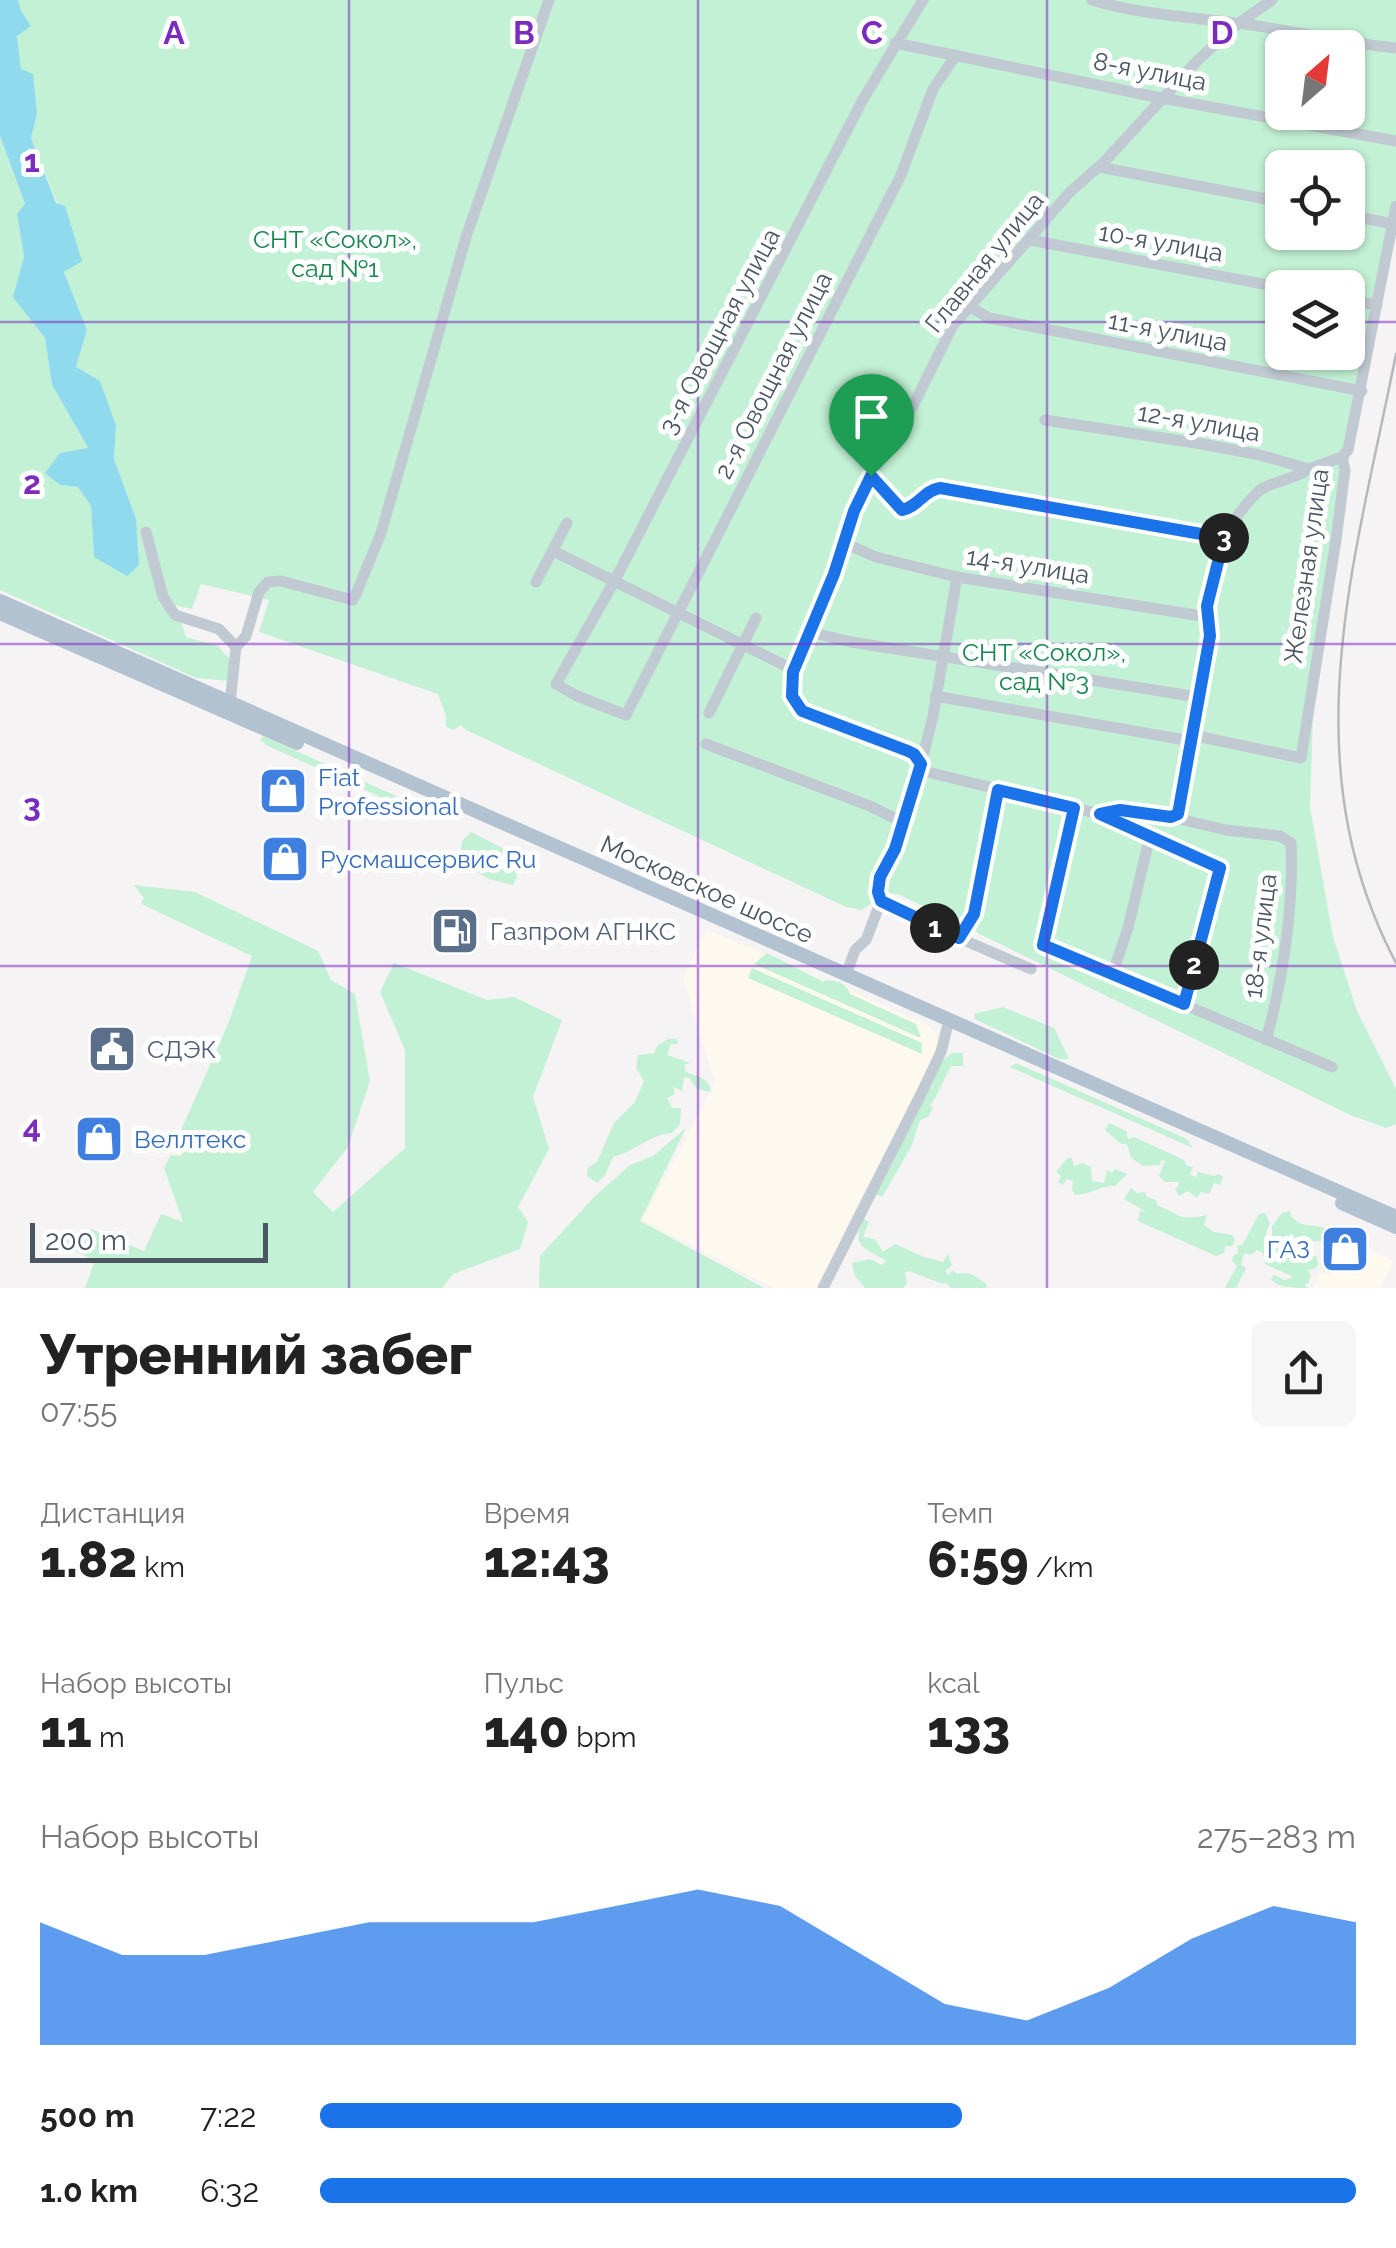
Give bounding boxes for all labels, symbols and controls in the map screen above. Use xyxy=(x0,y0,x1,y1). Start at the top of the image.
text: A xyxy=(163,14,185,51)
text: B xyxy=(513,14,535,51)
text: C xyxy=(861,14,883,51)
text: D xyxy=(1211,14,1233,51)
north arrow xyxy=(1265,30,1365,130)
map controls xyxy=(1265,30,1365,370)
street label: 8-я улица xyxy=(1091,45,1209,97)
text: 1 xyxy=(24,142,40,179)
button: locate xyxy=(1265,150,1365,250)
street label: Главная улица xyxy=(918,186,1050,338)
street label: 10-я улица xyxy=(1096,216,1226,268)
street label: 3-я Овощная улица xyxy=(652,223,786,439)
park label: СНТ «Сокол», сад №1 xyxy=(253,224,417,283)
street label: 2-я Овощная улица xyxy=(708,267,838,483)
button: layers xyxy=(1265,270,1365,370)
street label: 11-я улица xyxy=(1106,305,1230,357)
pin xyxy=(829,374,914,477)
icon: arrive xyxy=(844,389,899,444)
street label: 12-я улица xyxy=(1136,396,1262,448)
text: 2 xyxy=(23,464,41,501)
street label: Железная улица xyxy=(1277,467,1335,665)
pin: 3 xyxy=(1199,513,1249,563)
text: 3 xyxy=(1216,521,1232,554)
street label: 14-я улица xyxy=(964,540,1092,590)
park label: СНТ «Сокол», сад №3 xyxy=(962,637,1126,696)
place label: Fiat Professional xyxy=(318,762,459,821)
shop icon: Fiat Professional xyxy=(257,765,309,817)
text: 3 xyxy=(23,786,41,823)
street label: Московское шоссе xyxy=(596,829,818,949)
shop icon: Русмашсервис Ru xyxy=(259,833,311,885)
place label: Русмашсервис Ru xyxy=(320,844,536,874)
street label: 18-я улица xyxy=(1237,872,1283,1000)
pin: 1 xyxy=(910,903,960,953)
fuel station icon: Газпром АГНКС xyxy=(429,905,481,957)
text: 1 xyxy=(928,911,942,944)
place label: Газпром АГНКС xyxy=(490,916,676,946)
pin: 2 xyxy=(1169,940,1219,990)
text: 2 xyxy=(1186,948,1202,981)
public building icon: СДЭК xyxy=(86,1023,138,1075)
place label: СДЭК xyxy=(147,1034,217,1064)
text: 4 xyxy=(23,1108,41,1145)
shop icon: Веллтекс xyxy=(73,1113,125,1165)
place label: Веллтекс xyxy=(134,1124,246,1154)
scale bar xyxy=(30,1218,268,1262)
shop icon: ГАЗ xyxy=(1319,1223,1371,1275)
text: 200 m xyxy=(45,1224,127,1257)
place label: ГАЗ xyxy=(1267,1234,1310,1264)
button: share xyxy=(1251,1321,1356,1426)
text: Утренний забег xyxy=(40,1322,472,1387)
text: 07:55 xyxy=(40,1392,117,1429)
text: Дистанция xyxy=(40,1497,185,1530)
text: Время xyxy=(484,1497,570,1530)
text: Темп xyxy=(927,1497,993,1530)
text: 1.82 xyxy=(40,1530,137,1589)
text: 12:43 xyxy=(484,1530,610,1589)
text: 6:59 xyxy=(927,1530,1029,1589)
text: km xyxy=(137,1551,185,1584)
text: /km xyxy=(1029,1551,1093,1584)
text: Набор высоты xyxy=(40,1667,232,1700)
text: Пульс xyxy=(484,1667,564,1700)
text: kcal xyxy=(927,1667,980,1700)
text: 11 xyxy=(40,1700,92,1759)
text: 140 xyxy=(484,1700,569,1759)
text: 133 xyxy=(927,1700,1010,1759)
text: m xyxy=(92,1721,125,1754)
text: bpm xyxy=(569,1721,637,1754)
text: Набор высоты xyxy=(40,1818,260,1855)
text: 275–283 m xyxy=(1197,1818,1356,1855)
text: 500 m xyxy=(40,2097,135,2134)
text: 7:22 xyxy=(200,2097,256,2134)
text: 1.0 km xyxy=(40,2172,138,2209)
text: 6:32 xyxy=(200,2172,259,2209)

